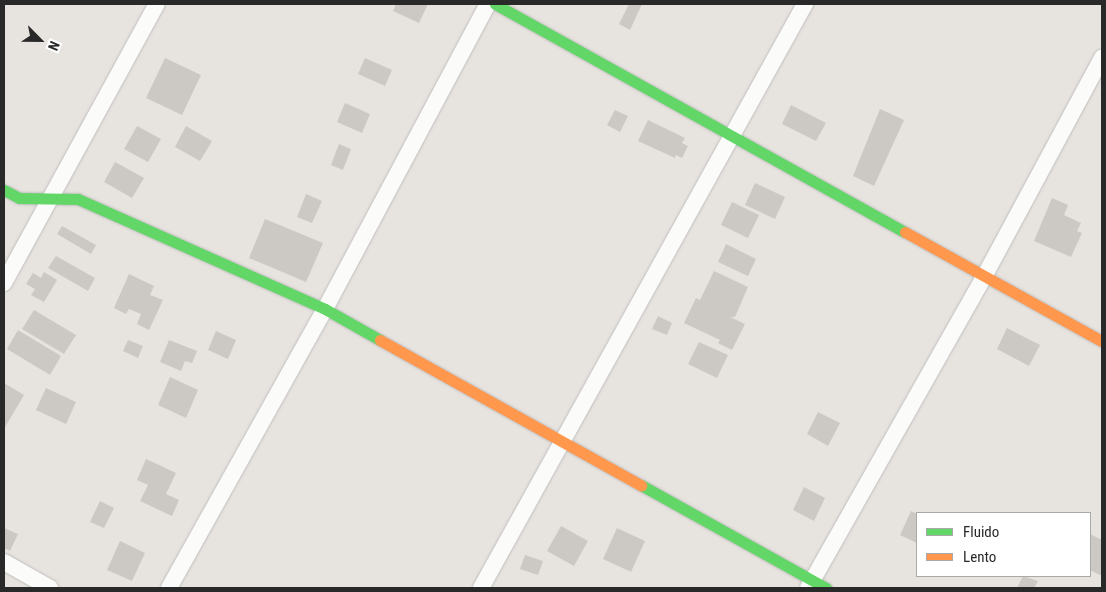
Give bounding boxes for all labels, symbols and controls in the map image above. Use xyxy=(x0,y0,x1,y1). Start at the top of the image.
north arrow xyxy=(15,15,65,65)
text: N xyxy=(45,39,63,53)
legend xyxy=(916,512,1091,577)
text: Fluido xyxy=(963,523,999,541)
text: Lento xyxy=(963,548,996,566)

